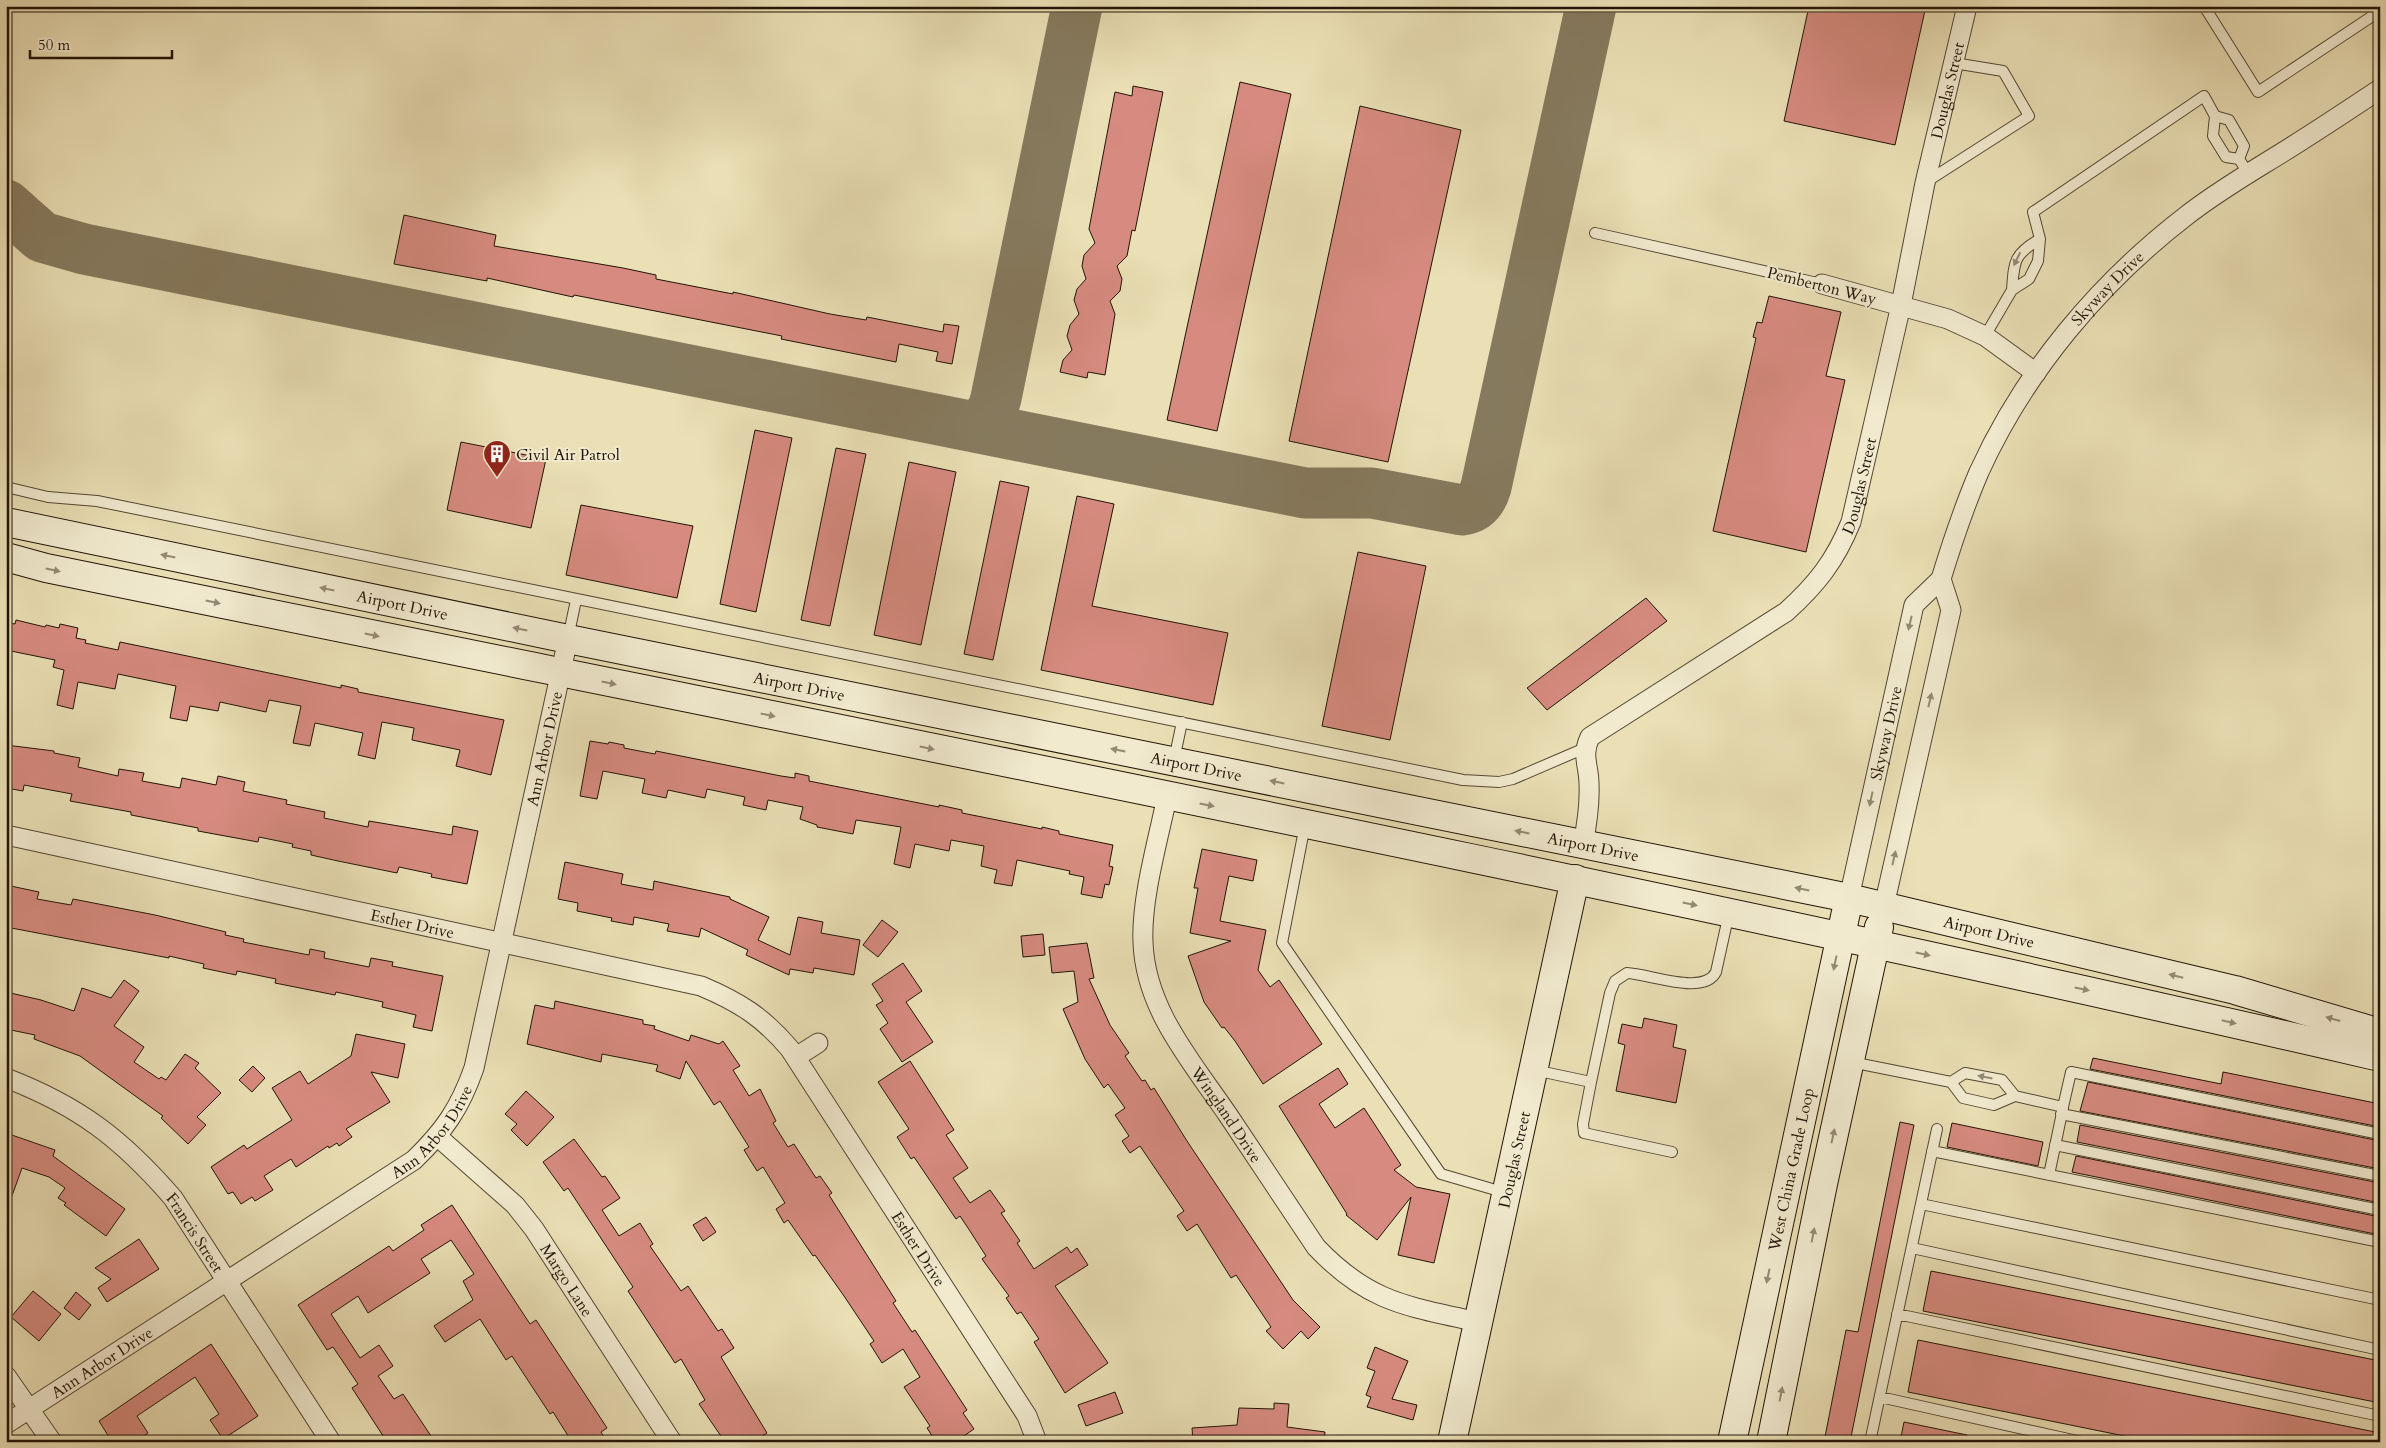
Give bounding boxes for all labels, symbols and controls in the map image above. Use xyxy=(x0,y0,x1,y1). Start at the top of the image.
scale bar xyxy=(30,28,172,60)
text: 50 m xyxy=(38,35,70,55)
street label: Douglas Street xyxy=(1926,40,1970,141)
street label: Skyway Drive xyxy=(2066,246,2149,331)
one-way arrow xyxy=(2013,252,2021,267)
street label: Pemberton Way xyxy=(1765,262,1879,310)
street label: Douglas Street xyxy=(1837,436,1882,538)
building icon: Civil Air Patrol xyxy=(482,439,512,478)
place label: Civil Air Patrol xyxy=(516,444,620,466)
one-way arrow xyxy=(159,552,175,560)
one-way arrow xyxy=(46,566,62,574)
one-way arrow xyxy=(319,585,335,593)
street label: Airport Drive xyxy=(355,585,450,626)
one-way arrow xyxy=(205,598,220,606)
one-way arrow xyxy=(1906,615,1914,630)
one-way arrow xyxy=(513,625,528,633)
one-way arrow xyxy=(364,631,380,639)
street label: Airport Drive xyxy=(751,667,847,707)
one-way arrow xyxy=(601,679,617,687)
street label: Skyway Drive xyxy=(1865,684,1908,783)
street label: Ann Arbor Drive xyxy=(522,689,568,808)
one-way arrow xyxy=(1926,692,1934,707)
one-way arrow xyxy=(761,712,777,720)
one-way arrow xyxy=(920,744,935,752)
one-way arrow xyxy=(1111,746,1126,754)
street label: Airport Drive xyxy=(1148,747,1244,787)
one-way arrow xyxy=(1269,778,1285,786)
one-way arrow xyxy=(1867,791,1875,806)
one-way arrow xyxy=(1199,801,1215,809)
one-way arrow xyxy=(1514,827,1530,835)
street label: Airport Drive xyxy=(1545,827,1641,867)
one-way arrow xyxy=(1890,851,1898,866)
one-way arrow xyxy=(1794,885,1809,893)
one-way arrow xyxy=(1683,900,1699,908)
street label: Esther Drive xyxy=(368,905,456,944)
street label: Airport Drive xyxy=(1941,911,2037,954)
one-way arrow xyxy=(1915,950,1931,958)
one-way arrow xyxy=(1831,955,1839,970)
one-way arrow xyxy=(2169,972,2184,980)
one-way arrow xyxy=(2074,985,2089,993)
one-way arrow xyxy=(2325,1015,2340,1023)
one-way arrow xyxy=(2222,1018,2237,1026)
street label: Wingland Drive xyxy=(1185,1062,1267,1167)
one-way arrow xyxy=(1978,1073,1993,1081)
street label: Ann Arbor Drive xyxy=(387,1082,478,1184)
street label: West China Grade Loop xyxy=(1763,1086,1820,1254)
street label: Douglas Street xyxy=(1493,1109,1536,1210)
one-way arrow xyxy=(1829,1129,1837,1144)
street label: Francis Street xyxy=(161,1188,228,1277)
street label: Esther Drive xyxy=(886,1207,950,1291)
one-way arrow xyxy=(1809,1226,1817,1242)
street label: Margo Lane xyxy=(534,1240,598,1321)
one-way arrow xyxy=(1764,1268,1772,1283)
street label: Ann Arbor Drive xyxy=(47,1322,157,1404)
one-way arrow xyxy=(1777,1386,1785,1402)

